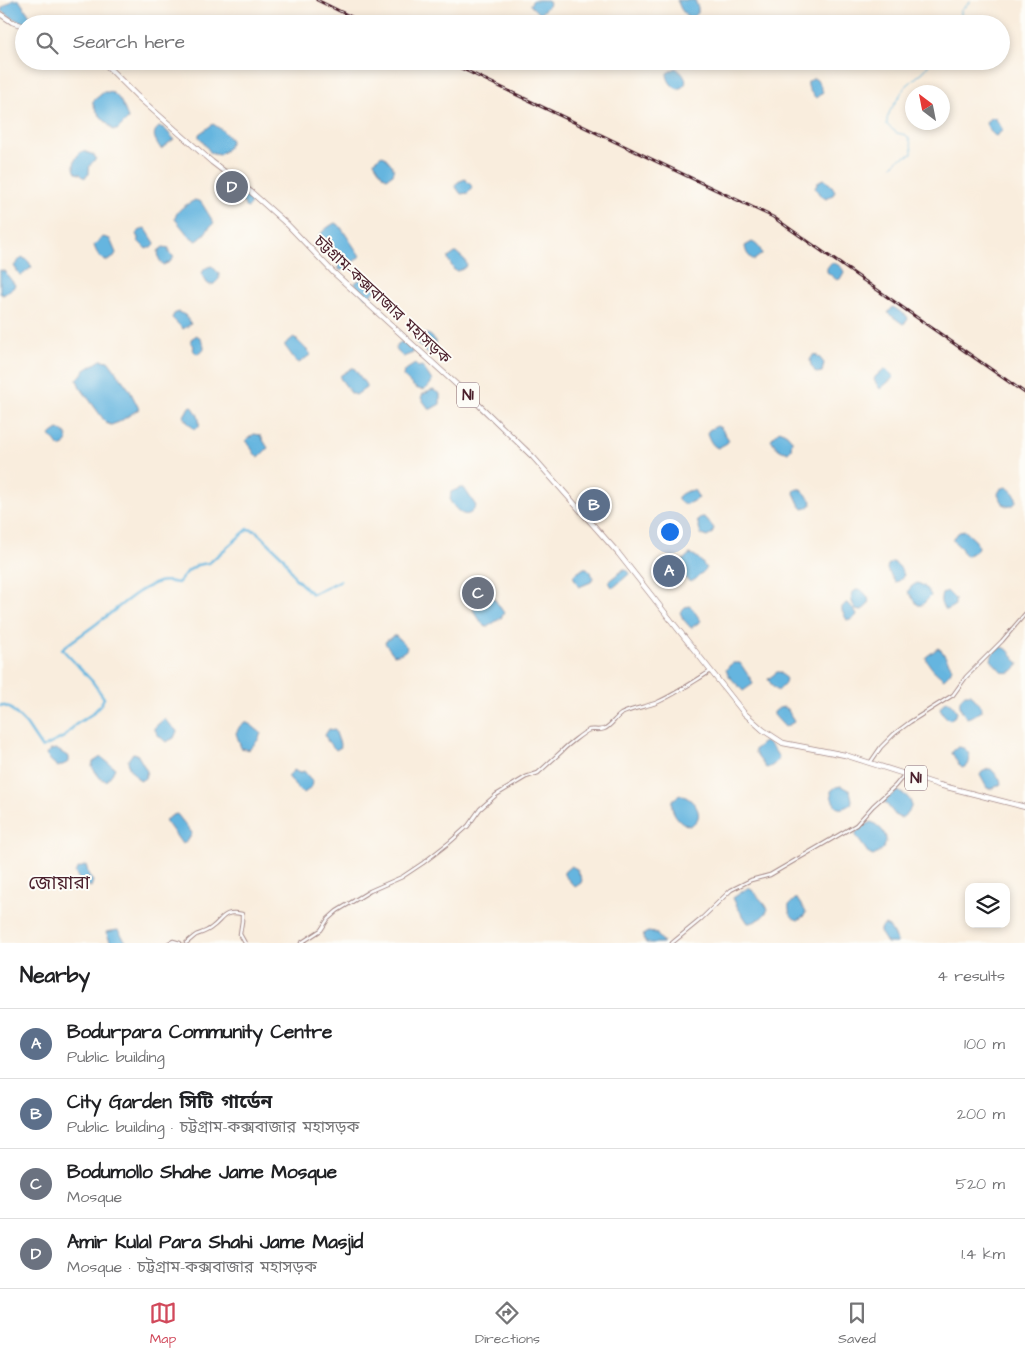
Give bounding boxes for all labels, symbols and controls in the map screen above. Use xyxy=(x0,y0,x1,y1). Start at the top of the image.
search box xyxy=(15,15,1010,70)
icon: search xyxy=(33,29,61,57)
text: Search here xyxy=(73,29,185,56)
north arrow xyxy=(905,85,950,130)
pin: D xyxy=(216,168,248,206)
street label: চট্টগ্রাম-কক্সবাজার মহাসড়ক xyxy=(308,230,456,370)
road number: N1 xyxy=(457,382,479,408)
pin: B xyxy=(578,486,610,524)
your location xyxy=(657,519,683,545)
pin: A xyxy=(653,552,685,590)
pin: C xyxy=(462,574,494,612)
road number: N1 xyxy=(905,766,927,790)
district label: জোয়ারা xyxy=(28,870,91,897)
map controls xyxy=(965,883,1010,928)
button: layers xyxy=(965,883,1010,928)
text: Nearby xyxy=(20,961,90,990)
text: 4 results xyxy=(937,965,1005,987)
text: Bodurpara Community Centre xyxy=(67,1019,332,1046)
text: A xyxy=(31,1033,41,1055)
text: 100 m xyxy=(964,1033,1005,1055)
text: Public building xyxy=(67,1046,165,1068)
text: City Garden সিটি গার্ডেন xyxy=(67,1089,272,1116)
text: B xyxy=(30,1103,42,1125)
text: 200 m xyxy=(957,1103,1005,1125)
text: Public building · চট্টগ্রাম-কক্সবাজার মহাসড়ক xyxy=(67,1116,359,1138)
text: Bodumollo Shahe Jame Mosque xyxy=(67,1159,337,1186)
text: C xyxy=(30,1173,42,1195)
text: 520 m xyxy=(956,1173,1005,1195)
text: Mosque xyxy=(67,1186,122,1208)
text: Amir Kulal Para Shahi Jame Masjid xyxy=(67,1229,363,1256)
text: D xyxy=(31,1243,41,1265)
text: 1.4 km xyxy=(961,1243,1005,1265)
text: Mosque · চট্টগ্রাম-কক্সবাজার মহাসড়ক xyxy=(67,1256,317,1278)
tab: Map xyxy=(149,1299,177,1349)
tab: Directions xyxy=(475,1299,540,1349)
tab: Saved xyxy=(838,1299,876,1349)

